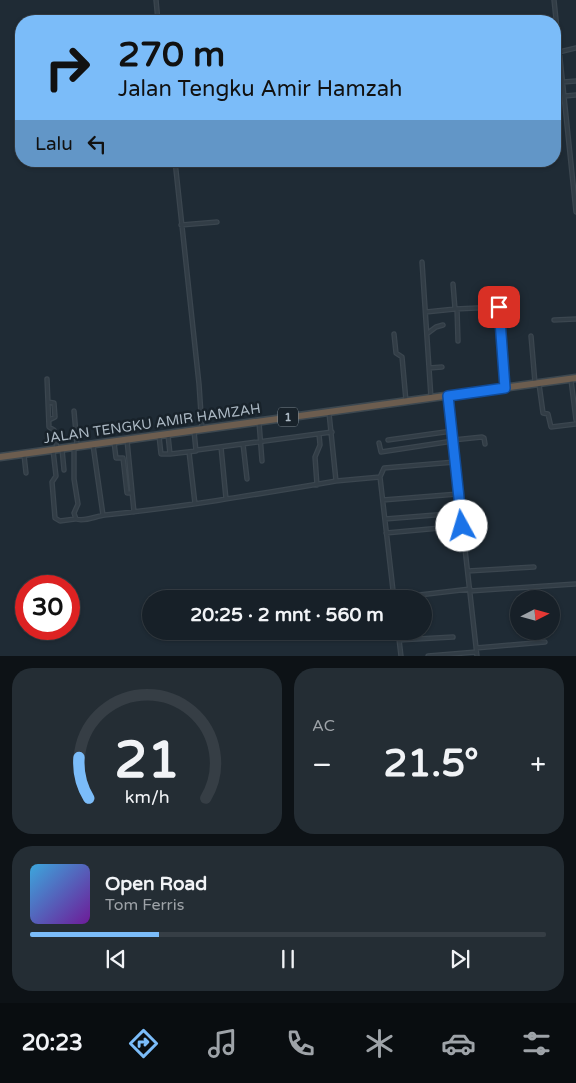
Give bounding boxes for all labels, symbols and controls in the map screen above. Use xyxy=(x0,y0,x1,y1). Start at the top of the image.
text: 270 m xyxy=(118,34,225,76)
icon: right xyxy=(35,35,100,100)
text: Jalan Tengku Amir Hamzah xyxy=(118,76,402,102)
icon: left xyxy=(83,130,111,158)
text: Lalu xyxy=(35,133,73,155)
pin xyxy=(478,286,520,328)
icon: arrive xyxy=(485,293,513,321)
street label: JALAN TENGKU AMIR HAMZAH xyxy=(42,400,262,447)
road number: 1 xyxy=(278,408,298,427)
position arrow xyxy=(435,499,487,551)
speed limit sign: 30 xyxy=(15,575,80,640)
north arrow xyxy=(510,590,560,640)
map controls xyxy=(510,590,560,640)
text: 20:25 · 2 mnt · 560 m xyxy=(190,604,384,626)
text: AC xyxy=(312,716,335,736)
text: 21 xyxy=(114,729,180,792)
text: 21.5° xyxy=(384,741,479,787)
text: − xyxy=(312,748,332,782)
text: + xyxy=(530,748,546,782)
text: km/h xyxy=(125,787,169,808)
text: Open Road xyxy=(105,873,207,895)
text: Tom Ferris xyxy=(105,895,184,915)
icon: previous xyxy=(102,945,130,973)
icon: pause xyxy=(274,945,302,973)
icon: next xyxy=(446,945,474,973)
icon: directions xyxy=(126,1026,161,1061)
icon: music xyxy=(205,1026,240,1061)
icon: phone xyxy=(283,1026,318,1061)
icon: climate xyxy=(362,1026,397,1061)
icon: car xyxy=(441,1026,476,1061)
icon: filters xyxy=(519,1026,554,1061)
text: 20:23 xyxy=(22,1030,83,1056)

